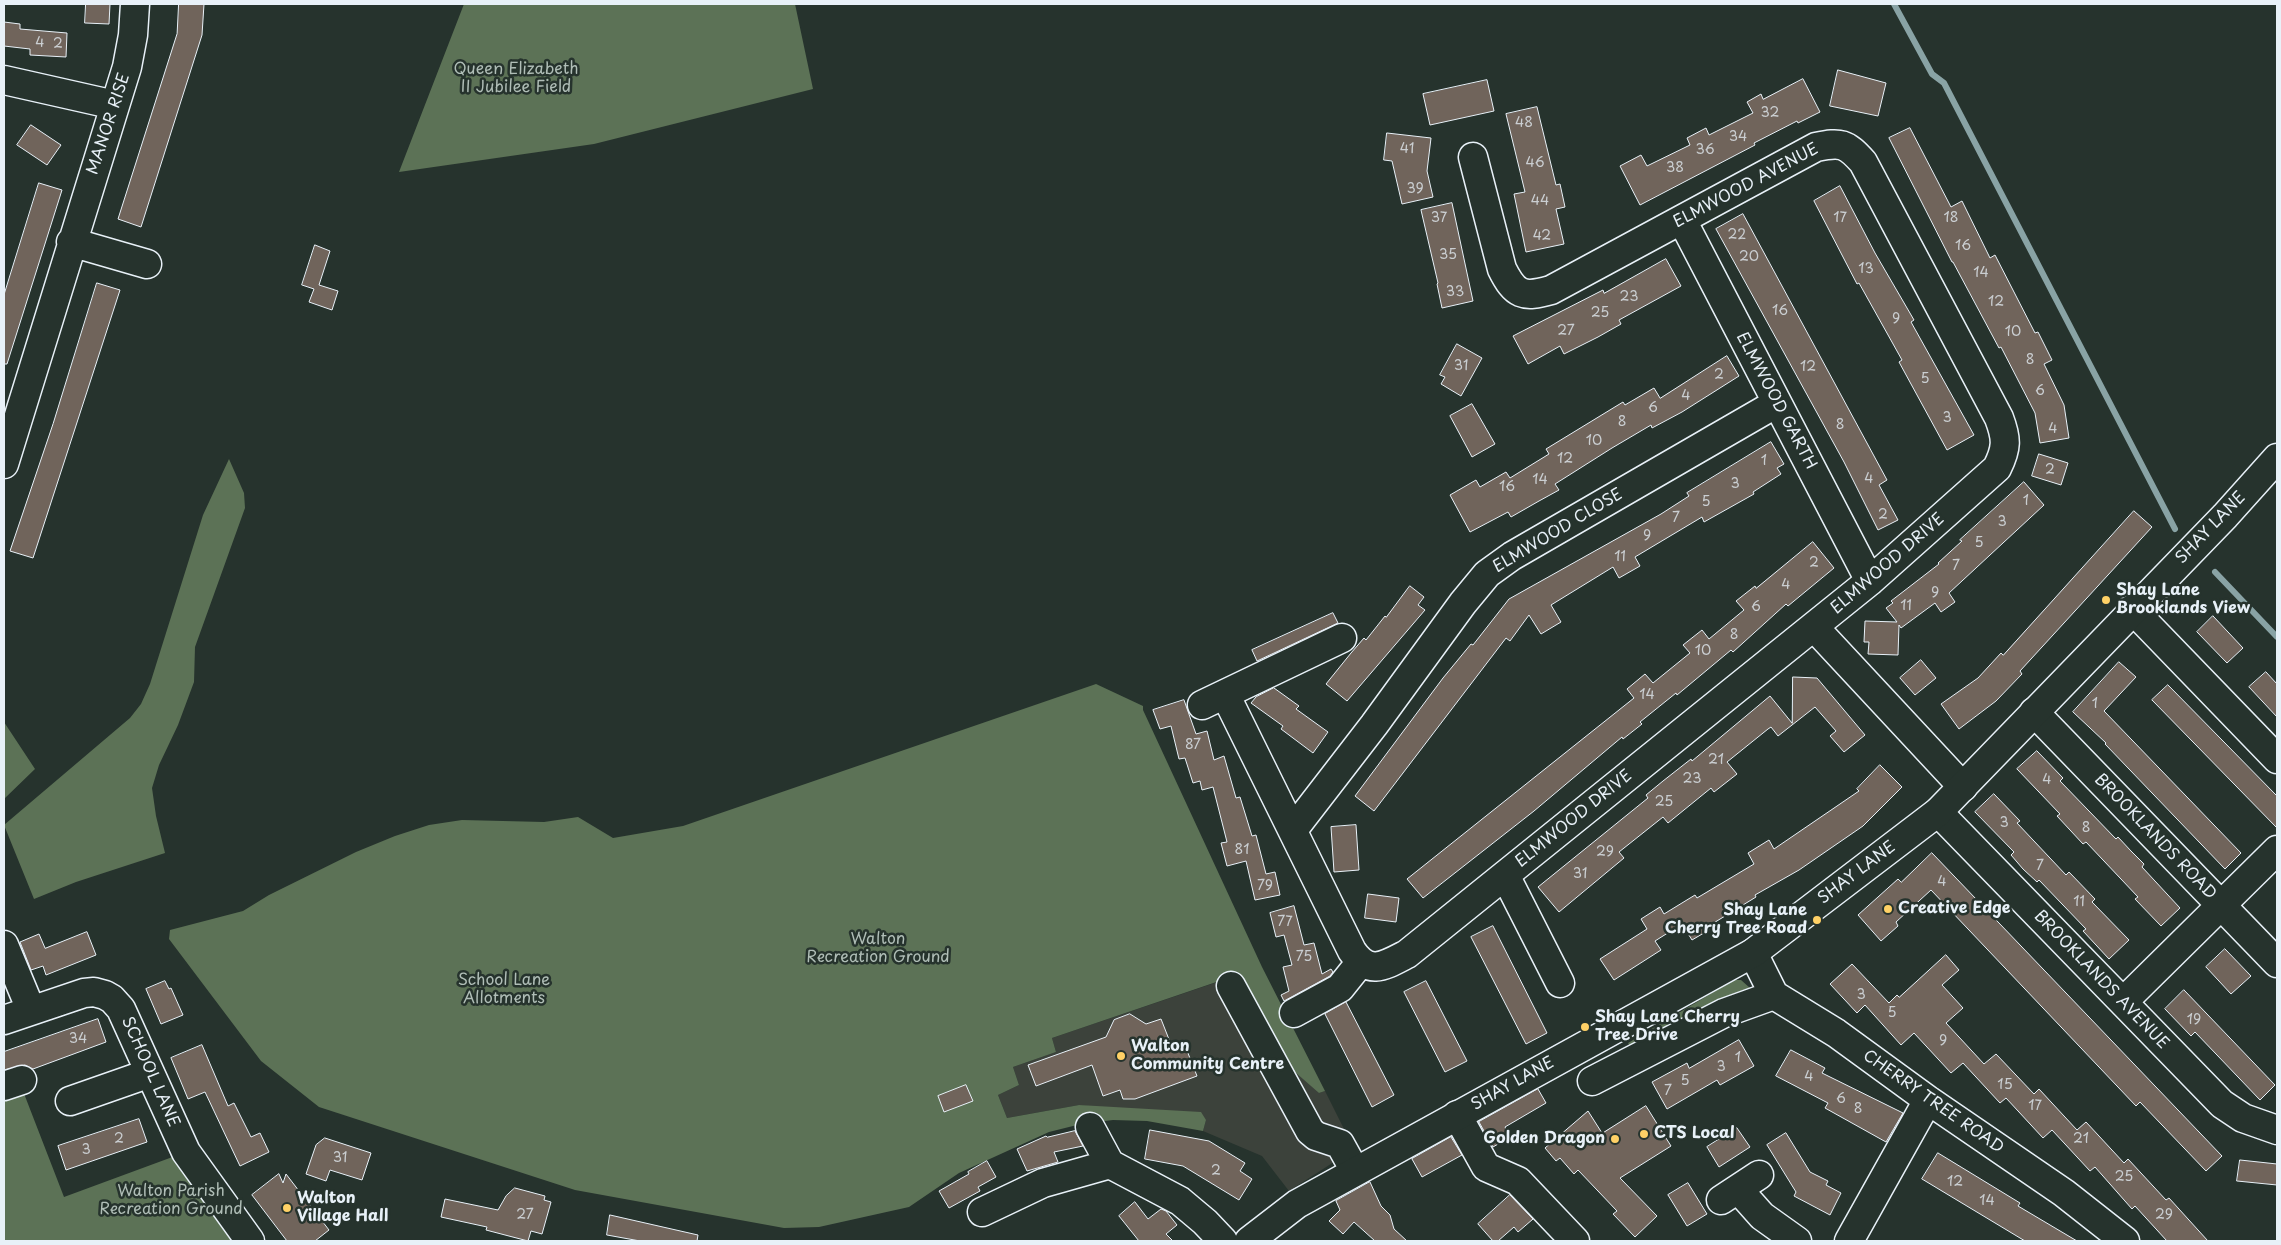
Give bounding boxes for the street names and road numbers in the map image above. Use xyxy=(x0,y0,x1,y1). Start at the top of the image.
street label: MANOR RISE xyxy=(84,71,134,177)
street label: ELMWOOD AVENUE xyxy=(1670,140,1822,232)
street label: ELMWOOD GARTH xyxy=(1732,329,1820,473)
street label: ELMWOOD CLOSE xyxy=(1490,485,1626,577)
street label: SHAY LANE xyxy=(2172,488,2250,568)
street label: ELMWOOD DRIVE xyxy=(1827,510,1949,618)
street label: ELMWOOD DRIVE xyxy=(1512,766,1636,872)
street label: BROOKLANDS ROAD xyxy=(2090,770,2220,904)
street label: SHAY LANE xyxy=(1814,838,1900,908)
street label: BROOKLANDS AVENUE xyxy=(2030,907,2172,1053)
street label: SCHOOL LANE xyxy=(117,1014,183,1130)
street label: CHERRY TREE ROAD xyxy=(1859,1046,2007,1158)
street label: SHAY LANE xyxy=(1468,1053,1558,1115)

